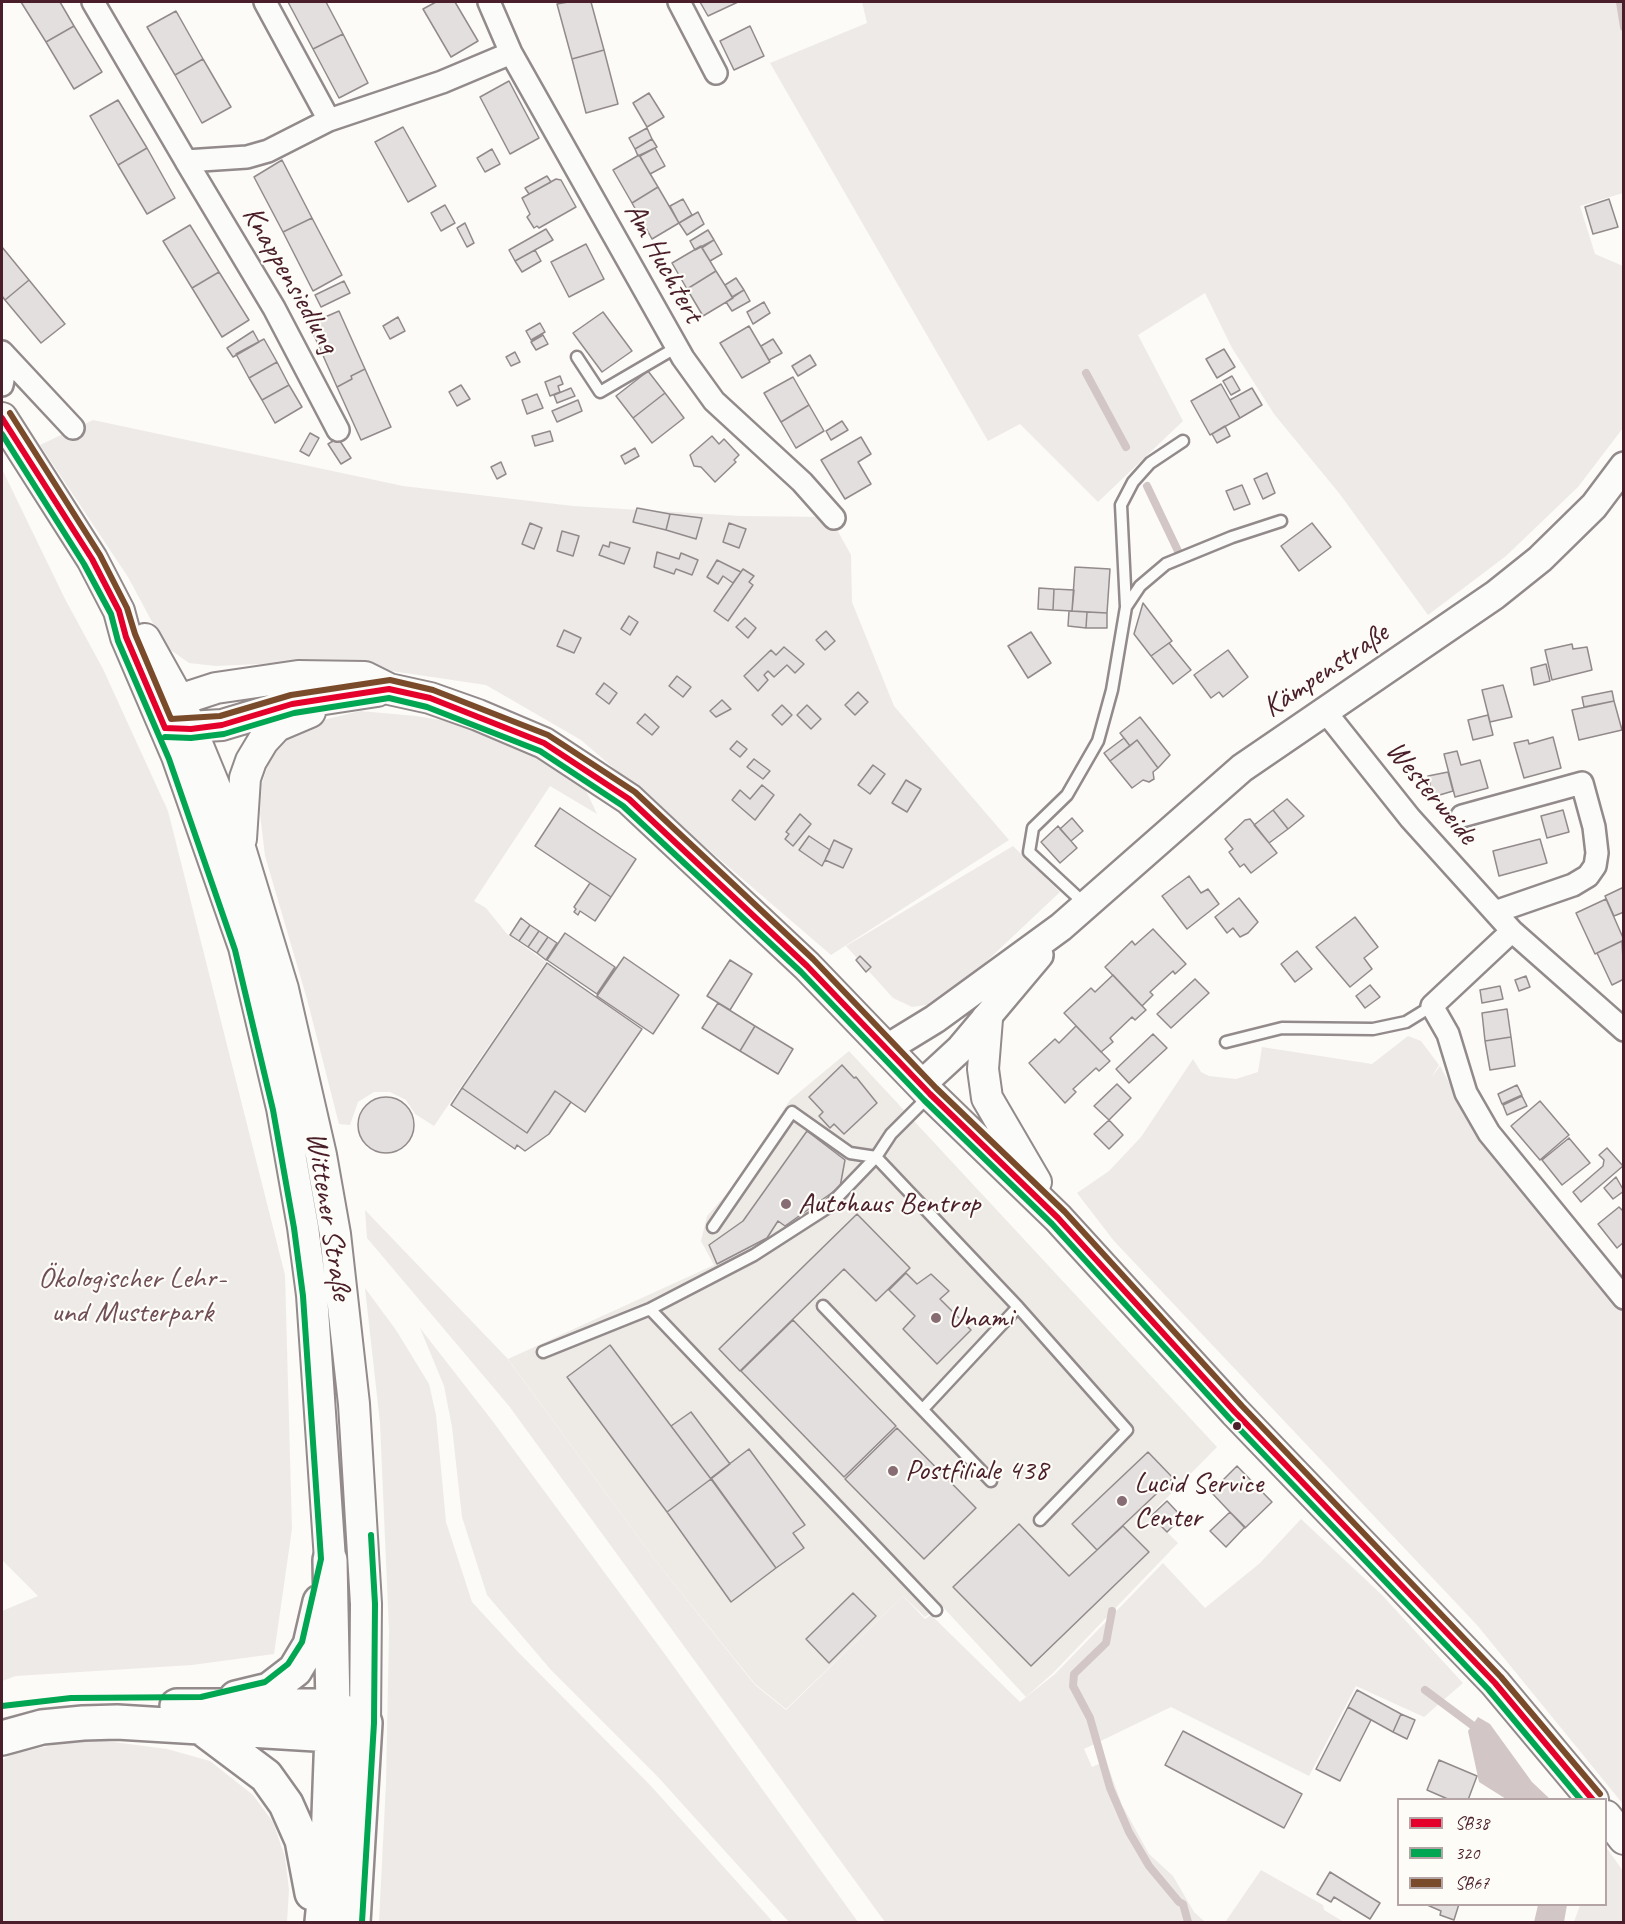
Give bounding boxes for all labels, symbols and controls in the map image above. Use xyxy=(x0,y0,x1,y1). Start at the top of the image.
street label: Am Huchtert xyxy=(615,197,711,329)
street label: Knappensiedlung xyxy=(233,200,347,360)
street label: Kämpenstraße xyxy=(1256,616,1396,726)
street label: Westerweide xyxy=(1377,734,1485,852)
street label: Wittener Straße xyxy=(297,1129,359,1303)
place label: Autohaus Bentrop xyxy=(798,1186,980,1222)
marker: Autohaus Bentrop xyxy=(779,1197,793,1211)
park label: Ökologischer Lehr- und Musterpark xyxy=(38,1261,226,1332)
place label: Unami xyxy=(948,1300,1013,1336)
marker: Unami xyxy=(929,1311,943,1325)
unlabelled marker xyxy=(1231,1420,1243,1432)
place label: Postfiliale 438 xyxy=(905,1453,1048,1489)
marker: Postfiliale 438 xyxy=(886,1464,900,1478)
place label: Lucid Service Center xyxy=(1134,1466,1263,1537)
marker: Lucid Service Center xyxy=(1115,1494,1129,1508)
legend xyxy=(1397,1798,1607,1906)
text: SB38 xyxy=(1455,1812,1489,1834)
text: 320 xyxy=(1455,1842,1479,1864)
text: SB67 xyxy=(1455,1872,1489,1894)

